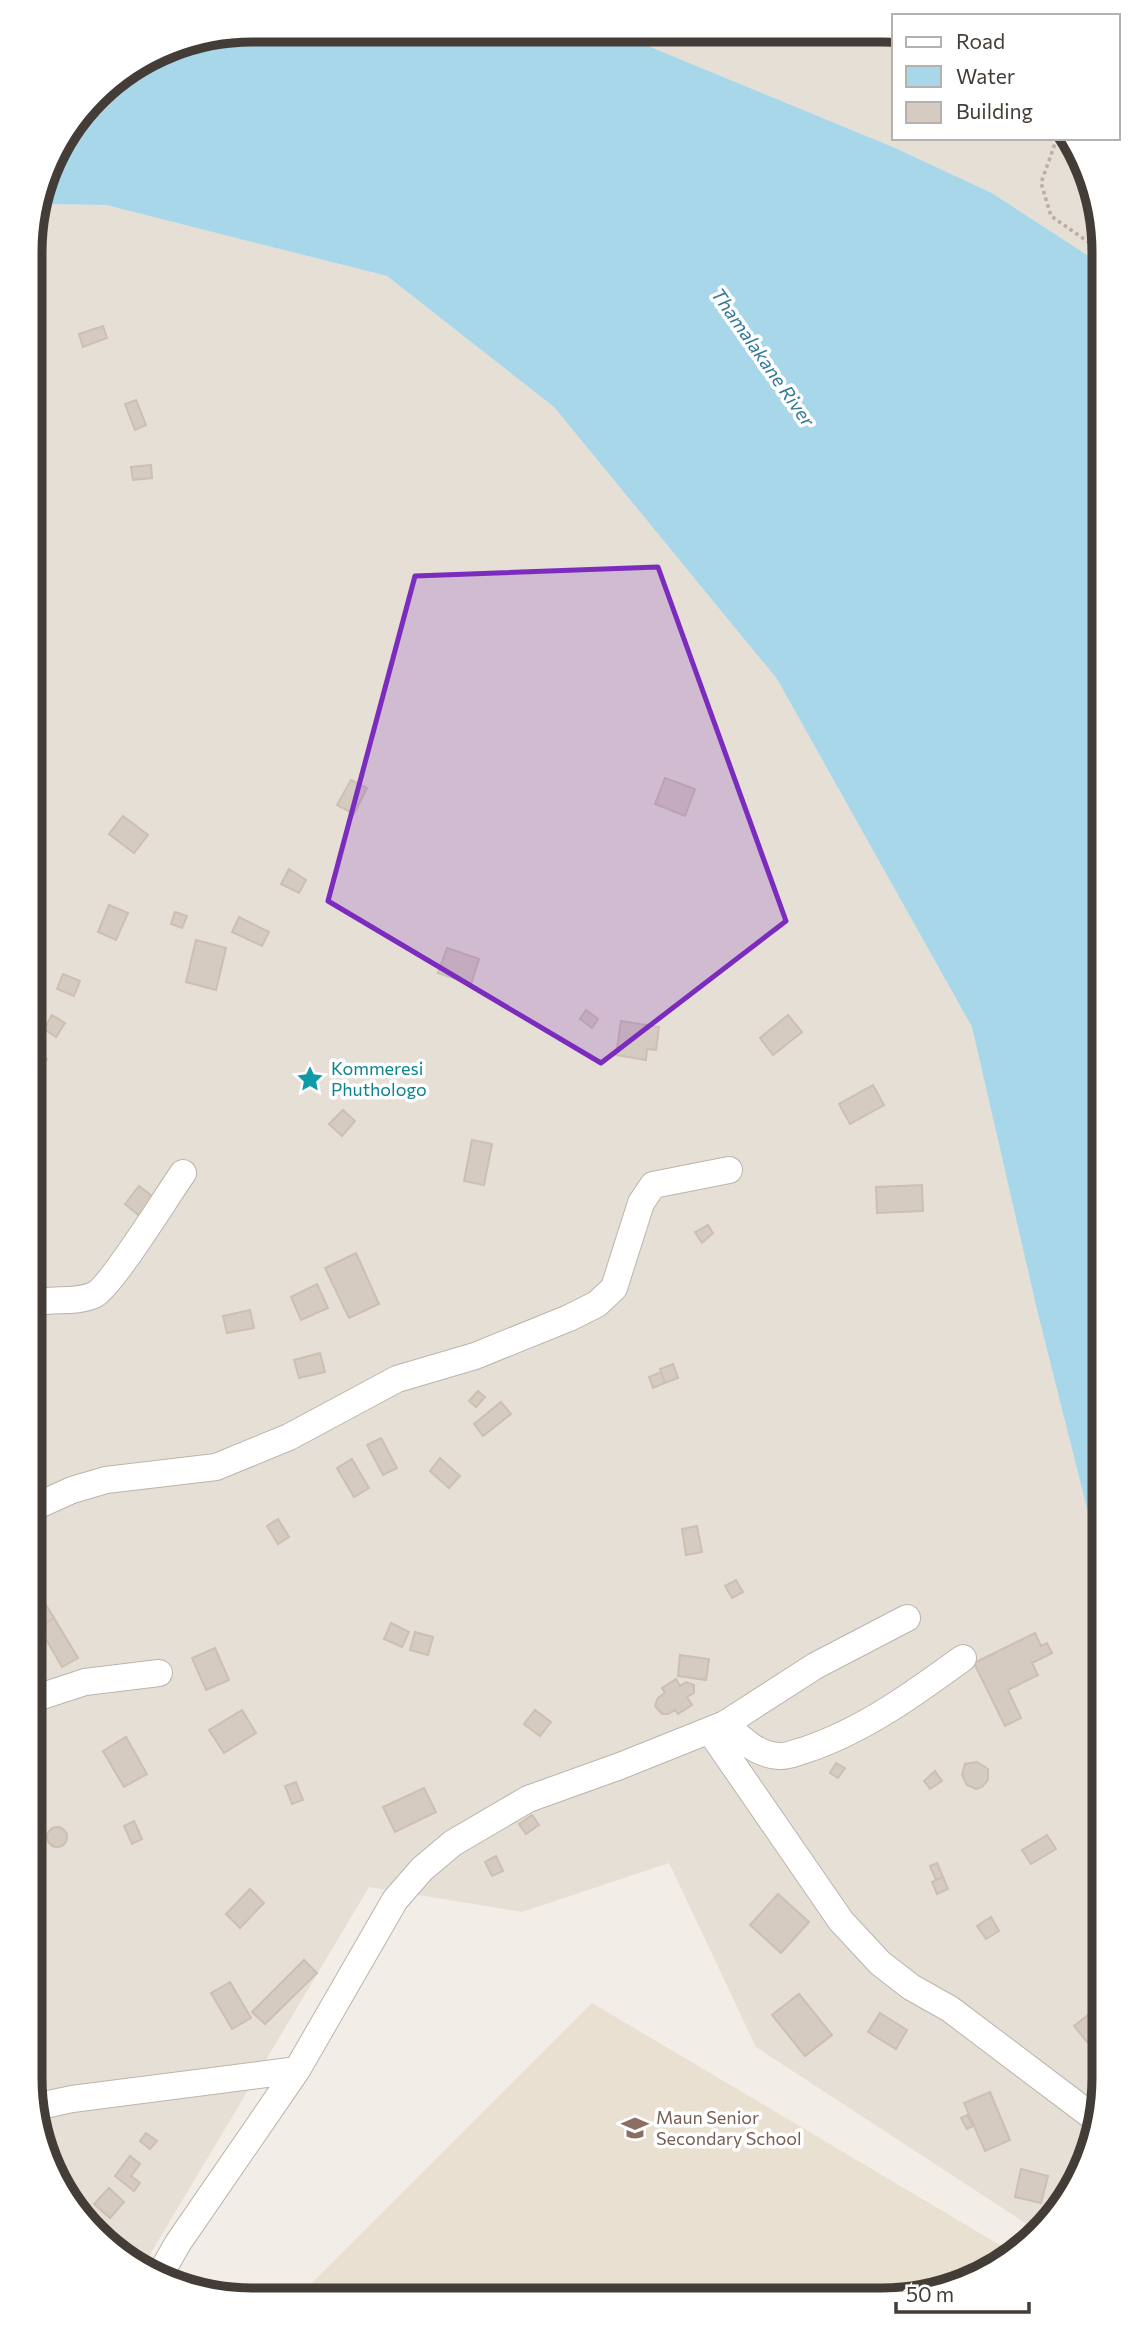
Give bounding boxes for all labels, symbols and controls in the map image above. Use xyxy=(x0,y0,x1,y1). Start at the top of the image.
legend xyxy=(892,14,1120,140)
text: Road xyxy=(956,28,1005,53)
text: Water xyxy=(956,63,1015,88)
text: Building xyxy=(956,98,1033,123)
water label: Thamalakane River xyxy=(707,283,821,432)
place label: Kommeresi Phuthologo xyxy=(331,1057,427,1100)
place icon: Kommeresi Phuthologo xyxy=(295,1064,325,1094)
place label: Maun Senior Secondary School xyxy=(656,2106,802,2149)
school or university icon: Maun Senior Secondary School xyxy=(620,2113,650,2143)
scale bar xyxy=(896,2270,1029,2314)
text: 50 m xyxy=(906,2281,954,2306)

